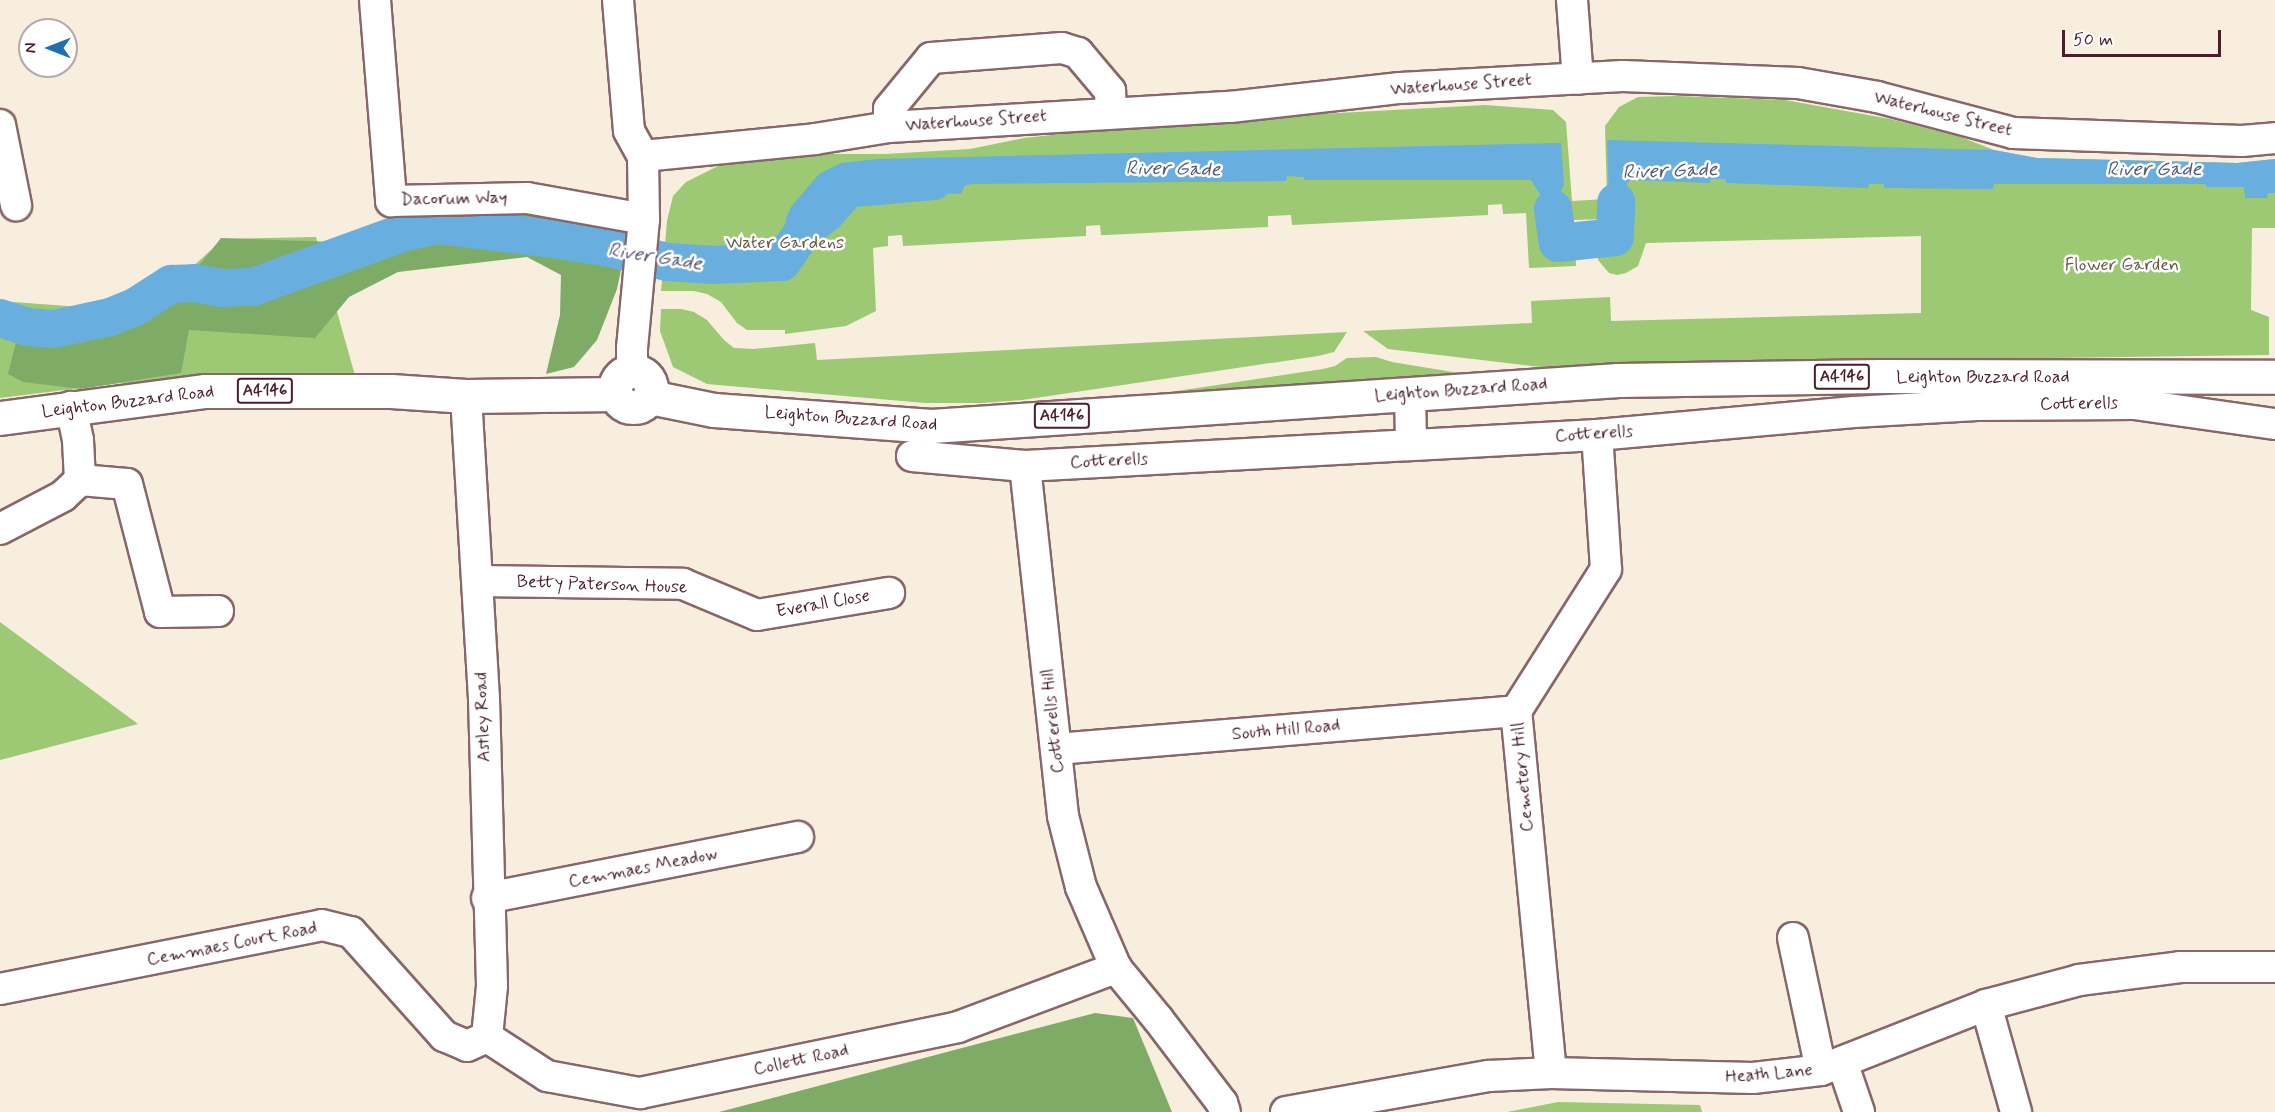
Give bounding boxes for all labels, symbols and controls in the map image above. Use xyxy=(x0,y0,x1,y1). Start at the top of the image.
north arrow xyxy=(18,18,78,78)
scale bar xyxy=(2065,18,2224,56)
text: 50 m xyxy=(2073,28,2113,52)
text: N xyxy=(21,43,42,53)
street label: Waterhouse Street xyxy=(1388,69,1534,101)
street label: Waterhouse Street xyxy=(1870,86,2016,142)
street label: Waterhouse Street xyxy=(903,105,1049,137)
water label: River Gade xyxy=(1127,156,1219,182)
water label: River Gade xyxy=(1624,157,1716,185)
water label: River Gade xyxy=(2108,157,2200,181)
street label: Dacorum Way xyxy=(399,187,509,211)
park label: Water Gardens xyxy=(727,232,843,254)
water label: River Gade xyxy=(608,238,702,276)
park label: Flower Garden xyxy=(2067,254,2177,276)
road number: A4146 xyxy=(1814,364,1870,390)
street label: Leighton Buzzard Road xyxy=(1896,366,2070,388)
street label: Leighton Buzzard Road xyxy=(1374,373,1548,407)
road number: A4146 xyxy=(236,378,294,404)
street label: Leighton Buzzard Road xyxy=(40,381,216,423)
street label: Cotterells xyxy=(2040,393,2118,415)
street label: Leighton Buzzard Road xyxy=(764,402,938,436)
road number: A4146 xyxy=(1034,403,1090,429)
street label: Cotterells xyxy=(1554,421,1634,447)
street label: Cotterells xyxy=(1069,448,1149,474)
street label: Betty Paterson House xyxy=(519,571,685,599)
street label: Everall Close xyxy=(773,585,873,623)
street label: Cotterells Hill xyxy=(1037,667,1069,775)
street label: Astley Road xyxy=(471,673,495,761)
street label: South Hill Road xyxy=(1231,715,1341,745)
street label: Cemetery Hill xyxy=(1507,722,1539,832)
street label: Cemmaes Meadow xyxy=(566,843,720,893)
street label: Cemmaes Court Road xyxy=(145,917,319,971)
street label: Collett Road xyxy=(752,1039,850,1081)
street label: Heath Lane xyxy=(1724,1059,1814,1089)

